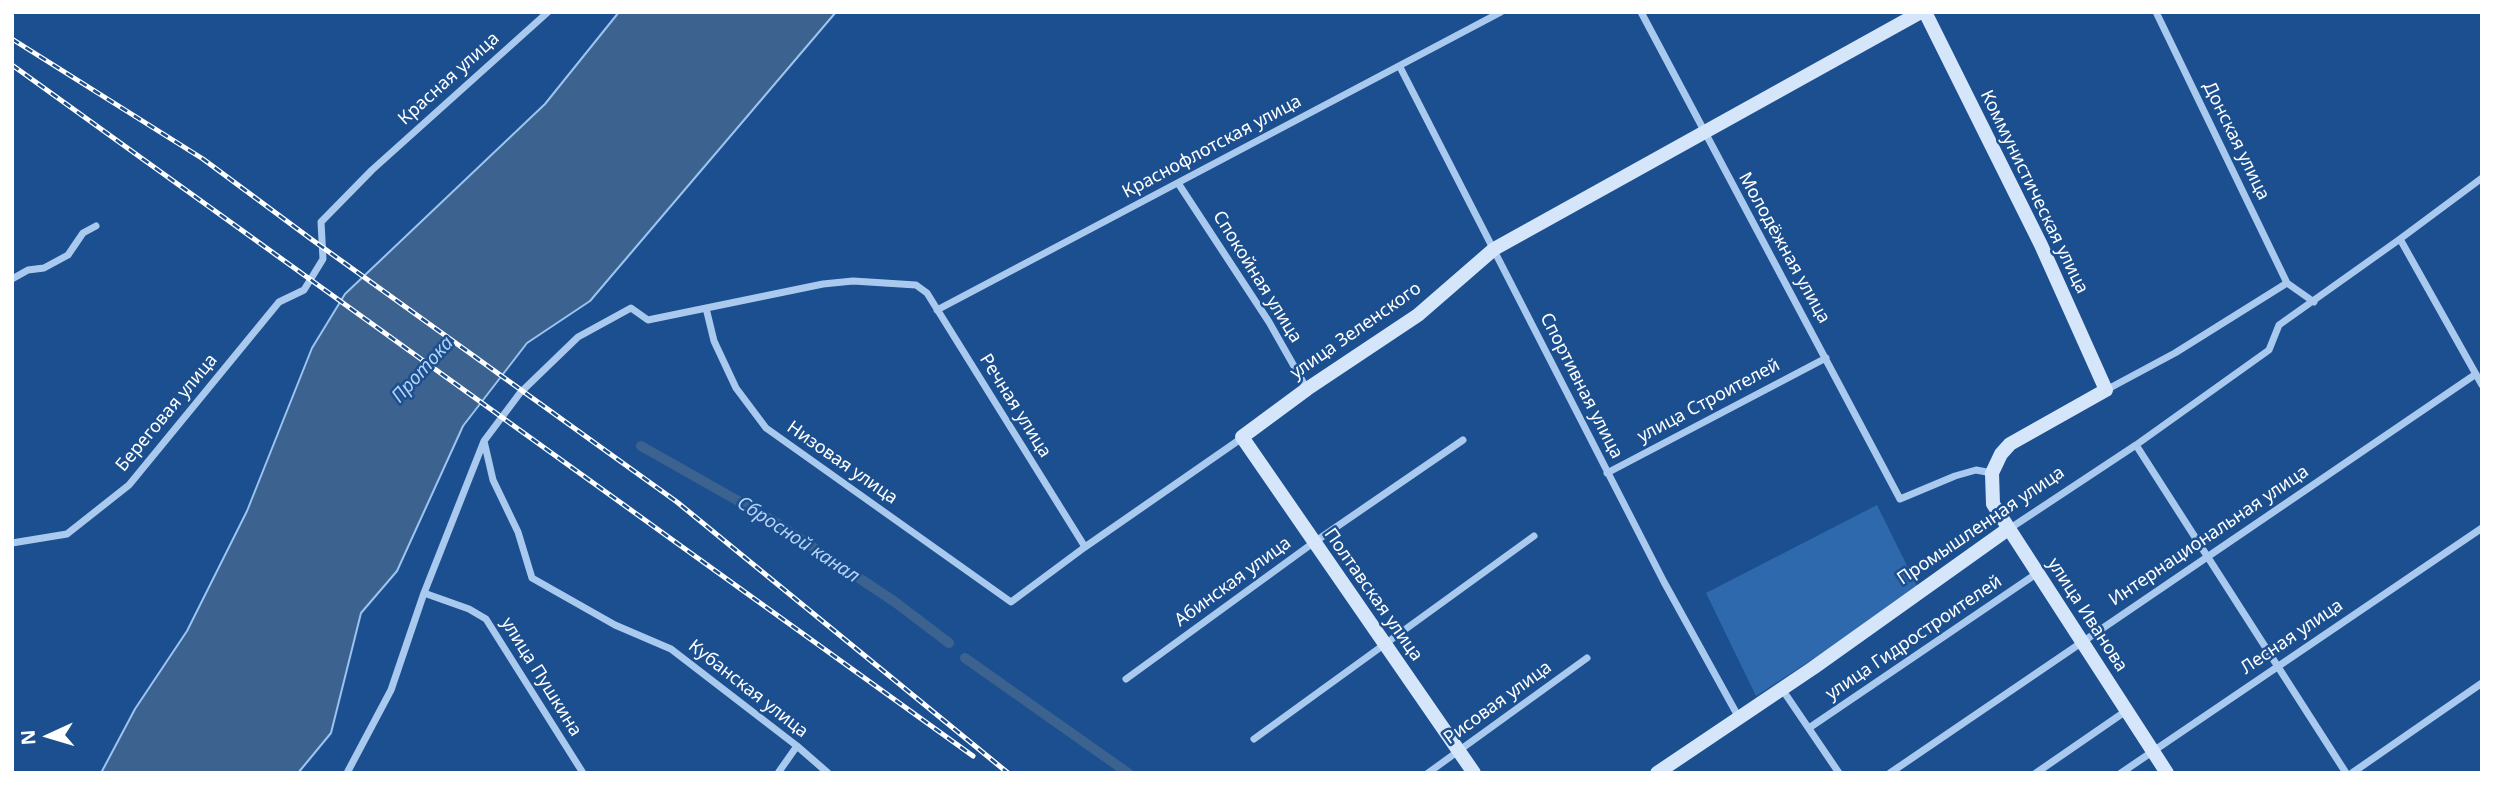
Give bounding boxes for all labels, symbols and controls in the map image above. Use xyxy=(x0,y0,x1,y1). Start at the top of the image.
street label: Красная улица xyxy=(394,28,504,130)
street label: Донская улица xyxy=(2198,78,2274,204)
street label: Коммунистическая улица xyxy=(1975,87,2093,297)
street label: Краснофлотская улица xyxy=(1119,91,1305,203)
street label: Молодёжная улица xyxy=(1733,169,1835,327)
street label: Спокойная улица xyxy=(1208,207,1306,347)
street label: улица Зеленского xyxy=(1286,278,1426,384)
street label: Спортивная улица xyxy=(1535,309,1627,463)
water label: Протока xyxy=(387,332,459,408)
street label: Береговая улица xyxy=(112,350,222,476)
street label: Речная улица xyxy=(975,350,1055,462)
street label: улица Строителей xyxy=(1634,354,1784,448)
street label: Низовая улица xyxy=(782,417,902,509)
street label: Интернациональная улица xyxy=(2105,461,2313,611)
street label: Промышленная улица xyxy=(1893,462,2069,590)
water label: Сбросной канал xyxy=(733,492,863,588)
street label: Полтавская улица xyxy=(1319,524,1427,666)
street label: Абинская улица xyxy=(1171,533,1295,631)
street label: улица Иванова xyxy=(2042,554,2132,676)
street label: улица Гидростроителей xyxy=(1822,571,2006,705)
street label: Лесная улица xyxy=(2237,595,2347,679)
street label: улица Пушкина xyxy=(496,614,586,740)
street label: Кубанская улица xyxy=(684,635,812,743)
street label: Рисовая улица xyxy=(1440,657,1556,749)
north arrow xyxy=(14,701,84,771)
text: N xyxy=(15,729,42,746)

